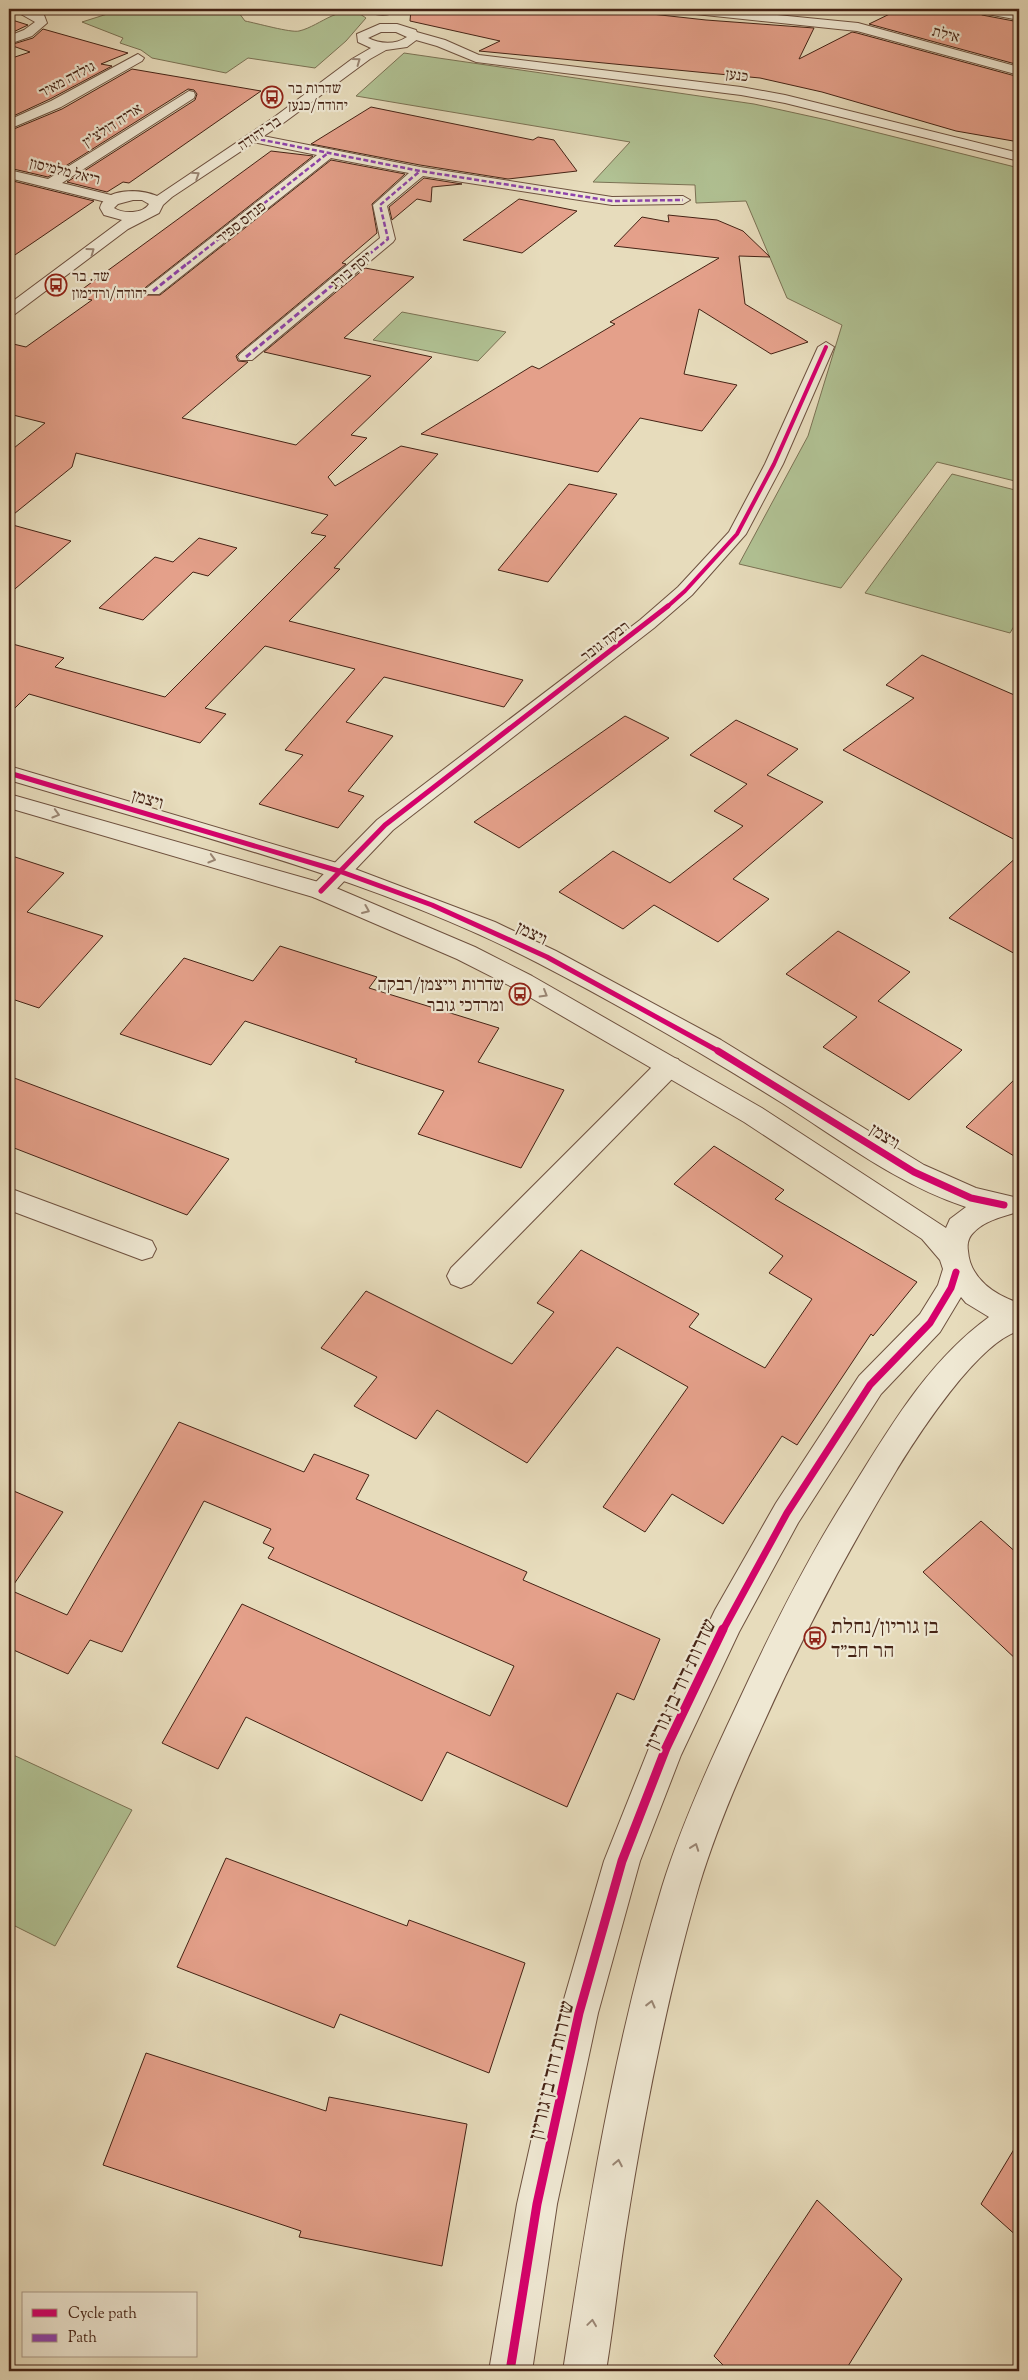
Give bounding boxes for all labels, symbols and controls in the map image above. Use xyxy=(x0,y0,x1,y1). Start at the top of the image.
street label: אילת xyxy=(930,22,962,49)
street label: גולדה מאיר xyxy=(36,57,100,104)
one-way arrow xyxy=(351,58,360,66)
street label: כנען xyxy=(724,65,750,88)
place label: שדרות בר יהודה/כנען xyxy=(288,79,348,117)
bus stop icon: שדרות בר יהודה/כנען xyxy=(260,85,284,109)
street label: אריה דולצ'ין xyxy=(79,99,147,153)
street label: בר יהודה xyxy=(234,112,286,157)
street label: ריאל מלמיסון xyxy=(27,154,102,191)
one-way arrow xyxy=(191,172,200,181)
street label: פנחס ספיר xyxy=(213,197,271,249)
street label: יוסף בורג xyxy=(326,247,378,295)
one-way arrow xyxy=(85,248,95,257)
place label: שד. בר יהודה/ורדימון xyxy=(72,267,147,305)
bus stop icon: שד. בר יהודה/ורדימון xyxy=(44,273,68,297)
street label: רבקה גובר xyxy=(577,617,635,668)
street label: ויצמן xyxy=(128,784,167,818)
one-way arrow xyxy=(51,809,59,819)
one-way arrow xyxy=(207,854,215,864)
one-way arrow xyxy=(361,903,370,914)
street label: ויצמן xyxy=(511,916,551,954)
place label: שדרות וייצמן/רבקה ומרדכי גובר xyxy=(377,973,504,1020)
bus stop icon: שדרות וייצמן/רבקה ומרדכי גובר xyxy=(508,982,532,1006)
one-way arrow xyxy=(539,988,548,998)
street label: ויצמן xyxy=(863,1118,905,1157)
place label: בן גוריון/נחלת הר חב״ד xyxy=(831,1613,939,1667)
street label: שדרות דוד בן גוריון xyxy=(638,1614,725,1755)
bus stop icon: בן גוריון/נחלת הר חב״ד xyxy=(803,1626,827,1650)
one-way arrow xyxy=(689,1844,699,1852)
street label: שדרות דוד בן גוריון xyxy=(522,1998,584,2143)
one-way arrow xyxy=(645,1999,656,2008)
one-way arrow xyxy=(612,2158,622,2167)
legend xyxy=(22,2292,198,2358)
text: Cycle path xyxy=(68,2304,137,2325)
one-way arrow xyxy=(586,2319,596,2327)
text: Path xyxy=(68,2328,97,2349)

